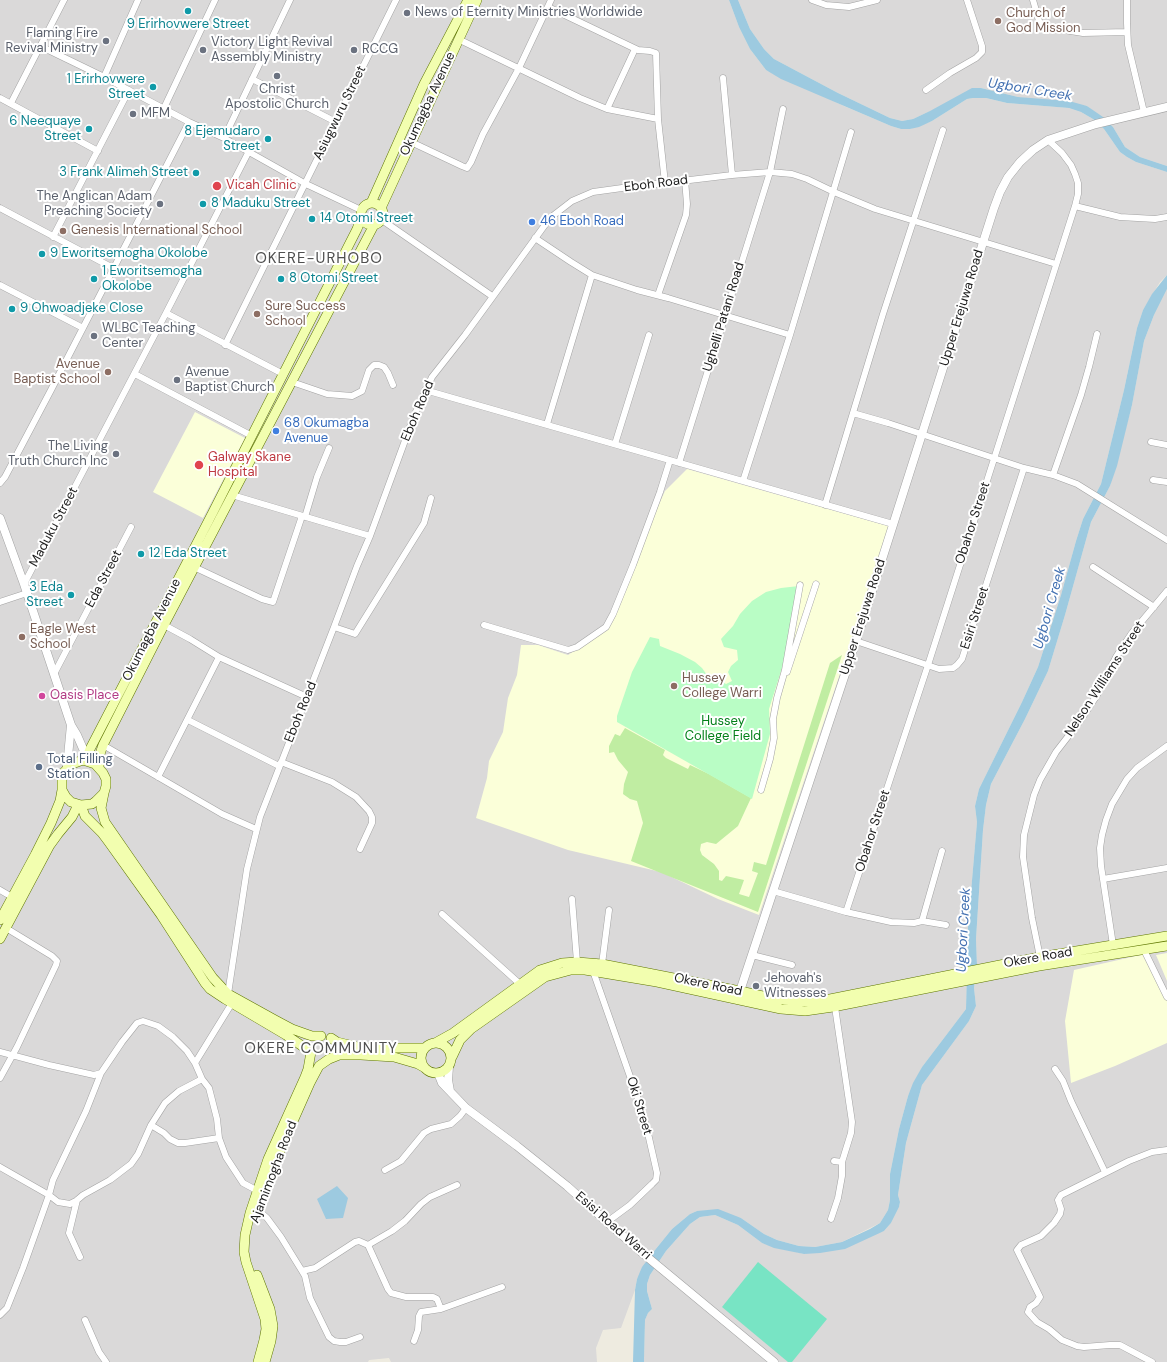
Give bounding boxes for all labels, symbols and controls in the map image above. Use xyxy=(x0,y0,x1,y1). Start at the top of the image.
place label: News of Eternity Ministries Worldwide xyxy=(415,5,643,21)
marker: 9 Erirhovwere Street xyxy=(183,6,193,16)
place label: Church of God Mission xyxy=(1006,6,1081,37)
marker: News of Eternity Ministries Worldwide xyxy=(402,8,412,18)
marker: Church of God Mission xyxy=(993,16,1003,26)
place label: 9 Erirhovwere Street xyxy=(127,17,249,33)
place label: Flaming Fire Revival Ministry xyxy=(6,26,98,57)
place label: Victory Light Revival Assembly Ministry xyxy=(211,35,332,66)
marker: Flaming Fire Revival Ministry xyxy=(101,36,111,46)
place label: RCCG xyxy=(362,42,398,58)
marker: Victory Light Revival Assembly Ministry xyxy=(198,45,208,55)
marker: RCCG xyxy=(349,45,359,55)
street label: Okumagba Avenue xyxy=(397,50,459,158)
street label: Asiugwuru Street xyxy=(310,63,370,163)
marker: Christ Apostolic Church xyxy=(272,71,282,81)
place label: 1 Erirhovwere Street xyxy=(67,72,145,103)
water label: Ugbori Creek xyxy=(987,75,1073,105)
marker: 1 Erirhovwere Street xyxy=(148,82,158,92)
place label: Christ Apostolic Church xyxy=(225,82,329,113)
place label: MFM xyxy=(141,106,170,122)
marker: MFM xyxy=(128,109,138,119)
place label: 6 Neequaye Street xyxy=(9,114,81,145)
marker: 6 Neequaye Street xyxy=(84,124,94,134)
place label: 8 Ejemudaro Street xyxy=(184,124,260,155)
marker: 8 Ejemudaro Street xyxy=(263,134,273,144)
place label: 3 Frank Alimeh Street xyxy=(59,165,188,181)
marker: 3 Frank Alimeh Street xyxy=(191,168,201,178)
street label: Eboh Road xyxy=(623,172,689,196)
place label: Vicah Clinic xyxy=(226,178,297,194)
marker: Vicah Clinic xyxy=(211,180,223,192)
place label: The Anglican Adam Preaching Society xyxy=(37,189,152,220)
place label: 8 Maduku Street xyxy=(211,196,310,212)
marker: The Anglican Adam Preaching Society xyxy=(155,199,165,209)
marker: 8 Maduku Street xyxy=(198,199,208,209)
place label: 14 Otomi Street xyxy=(320,211,413,227)
marker: 14 Otomi Street xyxy=(307,214,317,224)
place label: 46 Eboh Road xyxy=(540,214,624,230)
marker: 46 Eboh Road xyxy=(527,217,537,227)
place label: Genesis International School xyxy=(71,223,242,239)
marker: Genesis International School xyxy=(58,226,68,236)
place label: 9 Eworitsemogha Okolobe xyxy=(50,246,208,262)
street label: Upper Erejuwa Road xyxy=(937,248,987,368)
marker: 9 Eworitsemogha Okolobe xyxy=(37,249,47,259)
district label: OKERE-URHOBO xyxy=(255,250,383,268)
street label: Ughelli Patani Road xyxy=(700,260,748,374)
place label: 1 Eworitsemogha Okolobe xyxy=(102,264,202,295)
place label: 8 Otomi Street xyxy=(289,271,378,287)
marker: 1 Eworitsemogha Okolobe xyxy=(89,274,99,284)
marker: 8 Otomi Street xyxy=(276,274,286,284)
place label: Sure Success School xyxy=(265,299,346,330)
place label: 9 Ohwoadjeke Close xyxy=(20,301,143,317)
marker: 9 Ohwoadjeke Close xyxy=(7,304,17,314)
marker: Sure Success School xyxy=(252,309,262,319)
place label: WLBC Teaching Center xyxy=(102,321,195,352)
marker: WLBC Teaching Center xyxy=(89,331,99,341)
place label: Avenue Baptist School xyxy=(13,357,100,388)
place label: Avenue Baptist Church xyxy=(185,365,275,396)
marker: Avenue Baptist School xyxy=(103,367,113,377)
marker: Avenue Baptist Church xyxy=(172,375,182,385)
street label: Eboh Road xyxy=(398,378,438,444)
place label: 68 Okumagba Avenue xyxy=(284,416,369,447)
marker: 68 Okumagba Avenue xyxy=(271,426,281,436)
place label: The Living Truth Church Inc xyxy=(8,439,108,470)
marker: The Living Truth Church Inc xyxy=(111,449,121,459)
place label: Galway Skane Hospital xyxy=(208,450,291,481)
marker: Galway Skane Hospital xyxy=(193,459,205,471)
street label: Obahor Street xyxy=(952,480,994,566)
street label: Maduku Street xyxy=(26,485,82,569)
place label: 12 Eda Street xyxy=(149,546,227,562)
street label: Eda Street xyxy=(82,548,126,610)
marker: 12 Eda Street xyxy=(136,549,146,559)
street label: Upper Erejuwa Road xyxy=(837,557,889,677)
water label: Ugbori Creek xyxy=(1030,565,1070,651)
street label: Okumagba Avenue xyxy=(119,576,185,684)
place label: 3 Eda Street xyxy=(26,580,63,611)
street label: Esiri Street xyxy=(958,585,992,651)
marker: 3 Eda Street xyxy=(66,590,76,600)
street label: Nelson Williams Street xyxy=(1062,618,1148,740)
place label: Eagle West School xyxy=(30,622,96,653)
marker: Eagle West School xyxy=(17,632,27,642)
place label: Hussey College Warri xyxy=(682,671,762,702)
street label: Eboh Road xyxy=(282,679,320,745)
marker: Hussey College Warri xyxy=(669,681,679,691)
place label: Oasis Place xyxy=(50,688,119,704)
marker: Oasis Place xyxy=(37,691,47,701)
park label: Hussey College Field xyxy=(685,714,761,745)
place label: Total Filling Station xyxy=(47,752,113,783)
marker: Total Filling Station xyxy=(34,762,44,772)
street label: Obahor Street xyxy=(852,788,894,874)
water label: Ugbori Creek xyxy=(953,887,975,973)
street label: Okere Road xyxy=(1003,944,1073,972)
street label: Okere Road xyxy=(673,970,743,1000)
place label: Jehovah's Witnesses xyxy=(764,971,827,1002)
marker: Jehovah's Witnesses xyxy=(751,981,761,991)
district label: OKERE COMMUNITY xyxy=(244,1040,398,1058)
street label: Oki Street xyxy=(623,1075,655,1137)
street label: Ajamimogha Road xyxy=(247,1119,301,1225)
street label: Esisi Road Warri xyxy=(572,1189,654,1263)

